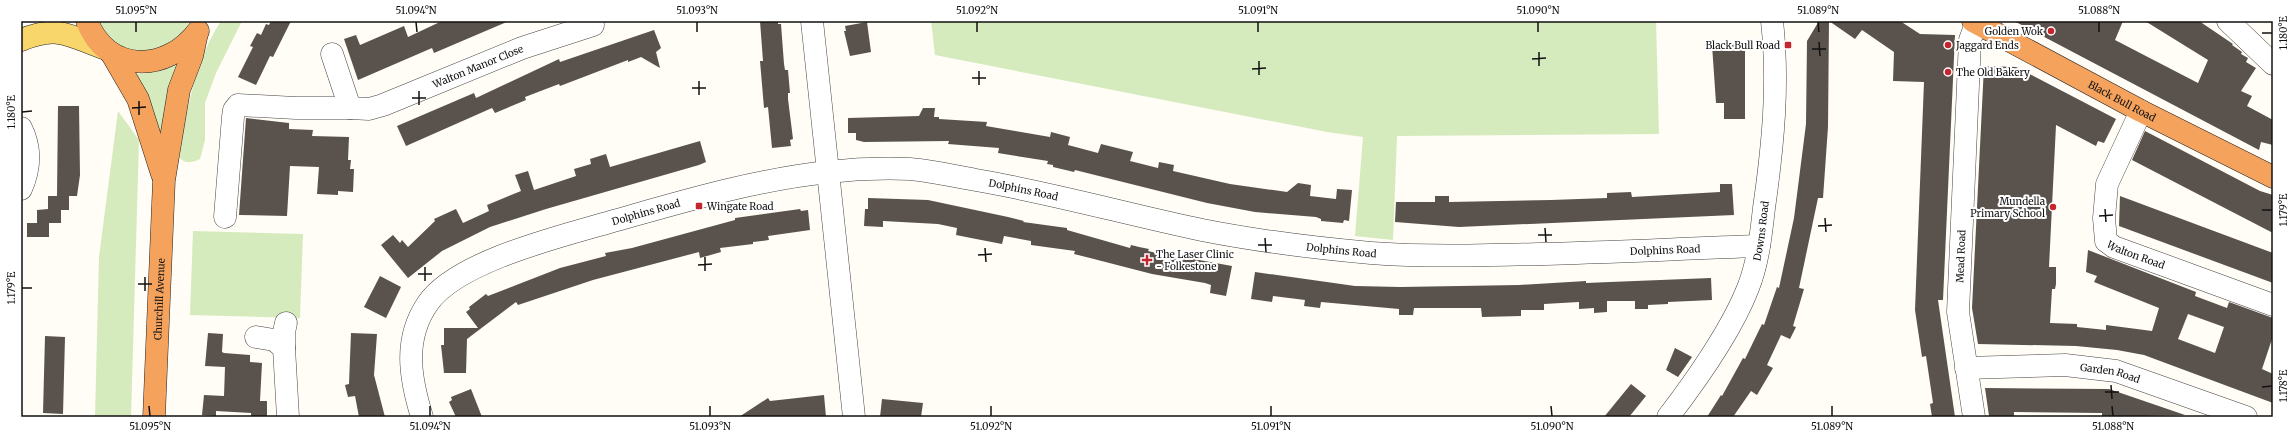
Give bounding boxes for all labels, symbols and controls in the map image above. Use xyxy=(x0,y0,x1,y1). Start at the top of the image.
text: 51.095°N xyxy=(115,4,157,17)
text: 51.094°N xyxy=(395,4,437,17)
text: 51.093°N xyxy=(676,4,718,17)
text: 51.092°N xyxy=(956,4,998,17)
text: 51.091°N xyxy=(1238,4,1278,17)
text: 51.090°N xyxy=(1517,4,1560,17)
text: 51.089°N xyxy=(1797,4,1839,17)
text: 51.088°N xyxy=(2078,4,2120,17)
text: 1.180°E xyxy=(2277,15,2290,50)
place label: Golden Wok xyxy=(1985,25,2044,38)
marker: Golden Wok xyxy=(2046,26,2056,36)
place label: Black Bull Road xyxy=(1705,39,1780,52)
place label: Jaggard Ends xyxy=(1955,39,2019,52)
marker: Black Bull Road xyxy=(1783,40,1793,50)
marker: Jaggard Ends xyxy=(1943,40,1953,50)
street label: Walton Manor Close xyxy=(430,42,525,91)
place label: The Old Bakery xyxy=(1956,66,2030,79)
marker: The Old Bakery xyxy=(1943,67,1953,77)
street label: Black Bull Road xyxy=(2086,78,2158,124)
text: 1.180°E xyxy=(5,94,18,129)
street label: Dolphins Road xyxy=(988,176,1059,203)
text: 1.179°E xyxy=(2277,193,2290,226)
place label: Mundella Primary School xyxy=(1970,195,2046,220)
street label: Dolphins Road xyxy=(610,197,682,228)
place label: Wingate Road xyxy=(706,200,774,213)
street label: Downs Road xyxy=(1750,200,1772,262)
marker: Wingate Road xyxy=(694,201,704,211)
marker: Mundella Primary School xyxy=(2048,202,2058,212)
street label: Mead Road xyxy=(1953,229,1969,283)
street label: Walton Road xyxy=(2103,237,2166,272)
street label: Dolphins Road xyxy=(1305,240,1377,260)
street label: Dolphins Road xyxy=(1630,242,1701,258)
place label: The Laser Clinic - Folkestone xyxy=(1156,248,1234,273)
marker: The Laser Clinic - Folkestone xyxy=(1141,254,1153,266)
street label: Churchill Avenue xyxy=(151,258,168,340)
text: 1.179°E xyxy=(5,271,18,304)
street label: Garden Road xyxy=(2079,361,2142,386)
text: 1.178°E xyxy=(2277,369,2290,402)
text: 51.095°N xyxy=(129,420,171,433)
text: 51.094°N xyxy=(409,420,451,433)
text: 51.093°N xyxy=(689,420,731,433)
text: 51.092°N xyxy=(970,420,1012,433)
text: 51.091°N xyxy=(1251,420,1291,433)
text: 51.090°N xyxy=(1531,420,1574,433)
text: 51.089°N xyxy=(1811,420,1853,433)
text: 51.088°N xyxy=(2092,420,2134,433)

